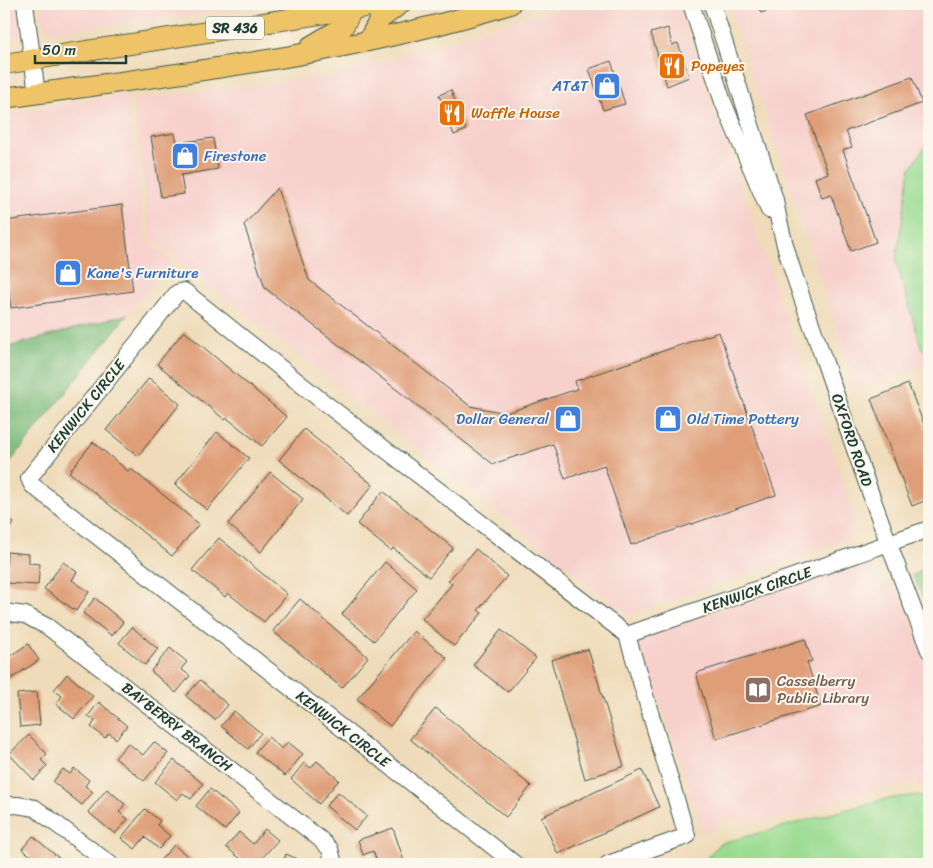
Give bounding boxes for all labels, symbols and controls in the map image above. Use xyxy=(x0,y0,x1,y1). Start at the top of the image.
road number: SR 436 xyxy=(206,16,264,40)
scale bar xyxy=(35,32,126,64)
text: 50 m xyxy=(42,37,77,63)
restaurant icon: Popeyes xyxy=(657,51,687,81)
place label: Popeyes xyxy=(691,53,745,79)
shop icon: AT&T xyxy=(592,71,622,101)
place label: AT&T xyxy=(551,73,589,99)
restaurant icon: Waffle House xyxy=(437,98,467,128)
place label: Waffle House xyxy=(471,100,560,126)
shop icon: Firestone xyxy=(170,141,200,171)
place label: Firestone xyxy=(204,143,267,169)
shop icon: Kane's Furniture xyxy=(53,258,83,288)
place label: Kane's Furniture xyxy=(87,260,198,286)
street label: KENWICK CIRCLE xyxy=(40,352,133,459)
street label: OXFORD ROAD xyxy=(824,390,880,490)
shop icon: Dollar General xyxy=(553,404,583,434)
shop icon: Old Time Pottery xyxy=(653,404,683,434)
place label: Dollar General xyxy=(456,406,550,432)
place label: Old Time Pottery xyxy=(687,406,799,432)
street label: KENWICK CIRCLE xyxy=(699,559,817,621)
place label: Casselberry Public Library xyxy=(777,668,869,711)
street label: BAYBERRY BRANCH xyxy=(116,675,238,779)
library icon: Casselberry Public Library xyxy=(743,675,773,705)
street label: KENWICK CIRCLE xyxy=(290,684,397,775)

